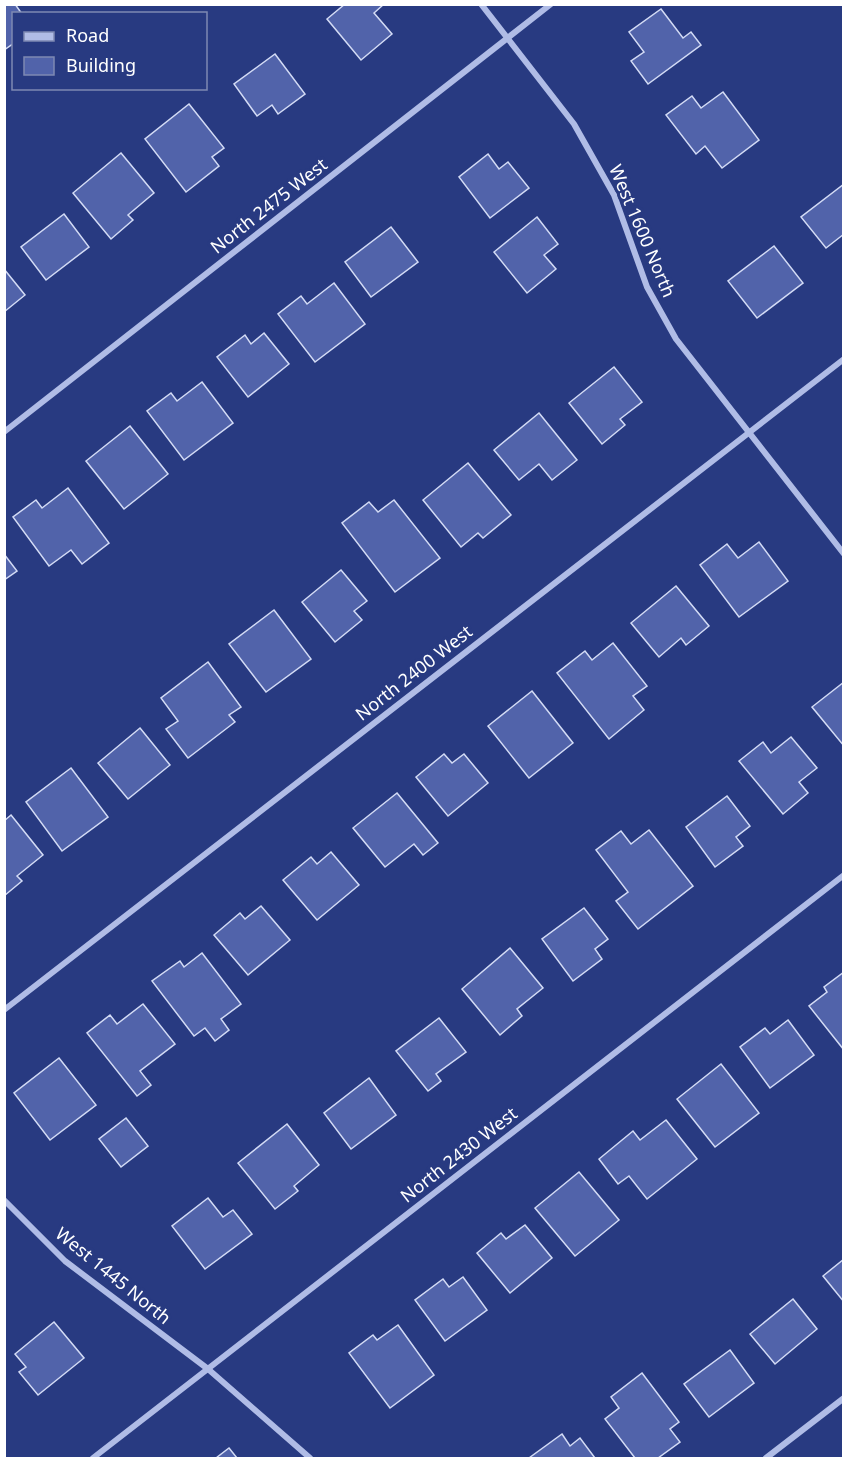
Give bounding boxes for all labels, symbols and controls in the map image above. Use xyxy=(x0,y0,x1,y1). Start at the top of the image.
legend xyxy=(12,12,207,90)
text: Road xyxy=(66,23,109,47)
text: Building xyxy=(66,53,136,77)
street label: North 2475 West xyxy=(205,152,332,258)
street label: West 1600 North xyxy=(604,161,682,301)
street label: North 2400 West xyxy=(350,619,477,725)
street label: North 2430 West xyxy=(395,1101,522,1207)
street label: West 1445 North xyxy=(51,1221,176,1329)

